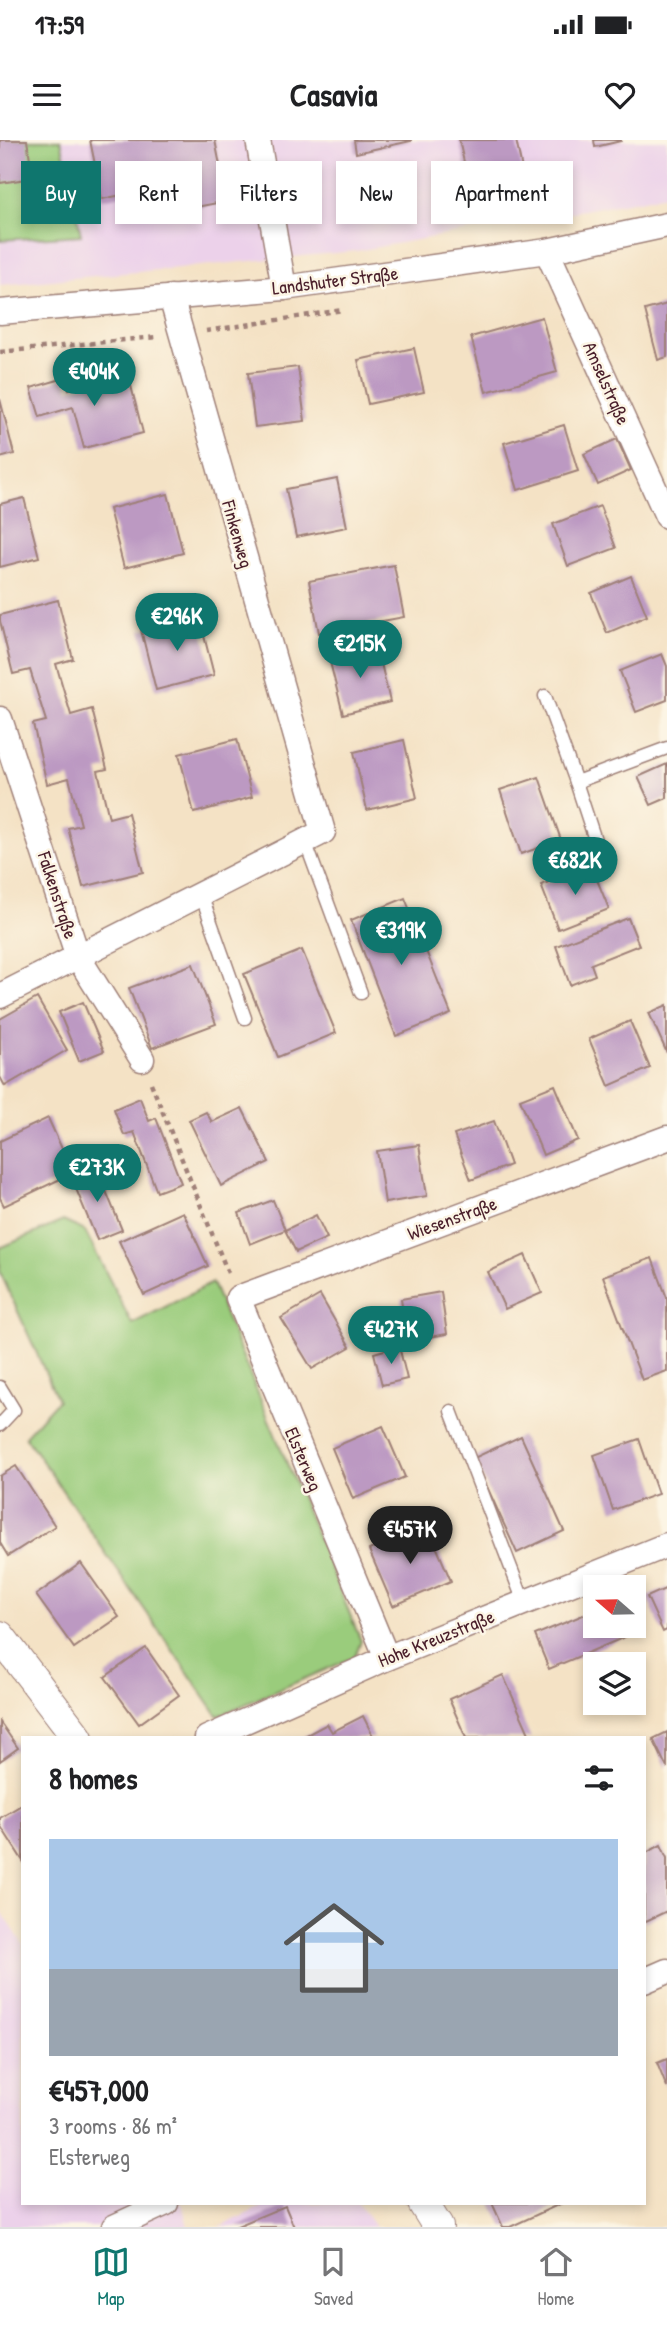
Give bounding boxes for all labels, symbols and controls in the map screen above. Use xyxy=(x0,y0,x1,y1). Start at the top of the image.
text: 17:59 xyxy=(35,7,84,42)
text: Casavia xyxy=(290,73,377,116)
icon: menu xyxy=(28,76,66,114)
icon: heart xyxy=(601,76,639,114)
chip: Buy xyxy=(21,161,101,224)
chip: Rent xyxy=(115,161,202,224)
chip: Filters xyxy=(216,161,322,224)
chip: New xyxy=(336,161,417,224)
chip: Apartment xyxy=(431,161,573,224)
street label: Landshuter Straße xyxy=(270,259,400,301)
street label: Amselstraße xyxy=(577,337,637,429)
pin: €404K xyxy=(45,348,143,408)
text: €404K xyxy=(69,355,119,386)
street label: Finkenweg xyxy=(216,496,260,571)
pin: €296K xyxy=(128,594,226,653)
text: €296K xyxy=(151,600,203,631)
pin: €215K xyxy=(311,620,409,680)
text: €215K xyxy=(334,627,386,658)
pin: €682K xyxy=(526,838,624,897)
text: €682K xyxy=(549,844,602,875)
street label: Falkenstraße xyxy=(31,847,84,942)
pin: €319K xyxy=(352,908,450,967)
text: €319K xyxy=(376,914,426,945)
pin: €273K xyxy=(48,1144,146,1204)
text: €273K xyxy=(69,1151,125,1182)
street label: Wiesenstraße xyxy=(404,1190,501,1246)
pin: €427K xyxy=(342,1306,440,1366)
text: €427K xyxy=(364,1313,418,1344)
street label: Elsterweg xyxy=(279,1423,329,1495)
pin: €457K xyxy=(361,1506,459,1566)
text: €457K xyxy=(384,1513,436,1544)
north arrow xyxy=(583,1575,646,1638)
map controls xyxy=(583,1575,646,1715)
street label: Hohe Kreuzstraße xyxy=(374,1603,498,1673)
button: layers xyxy=(583,1652,646,1715)
text: 8 homes xyxy=(49,1758,137,1798)
icon: filters xyxy=(580,1759,618,1797)
icon: home xyxy=(271,1885,397,2011)
text: €457,000 xyxy=(49,2070,149,2110)
text: 3 rooms · 86 m² xyxy=(49,2110,177,2141)
text: Elsterweg xyxy=(49,2141,130,2172)
tab: Map xyxy=(92,2243,130,2311)
tab: Saved xyxy=(314,2243,353,2311)
tab: Home xyxy=(537,2243,575,2311)

